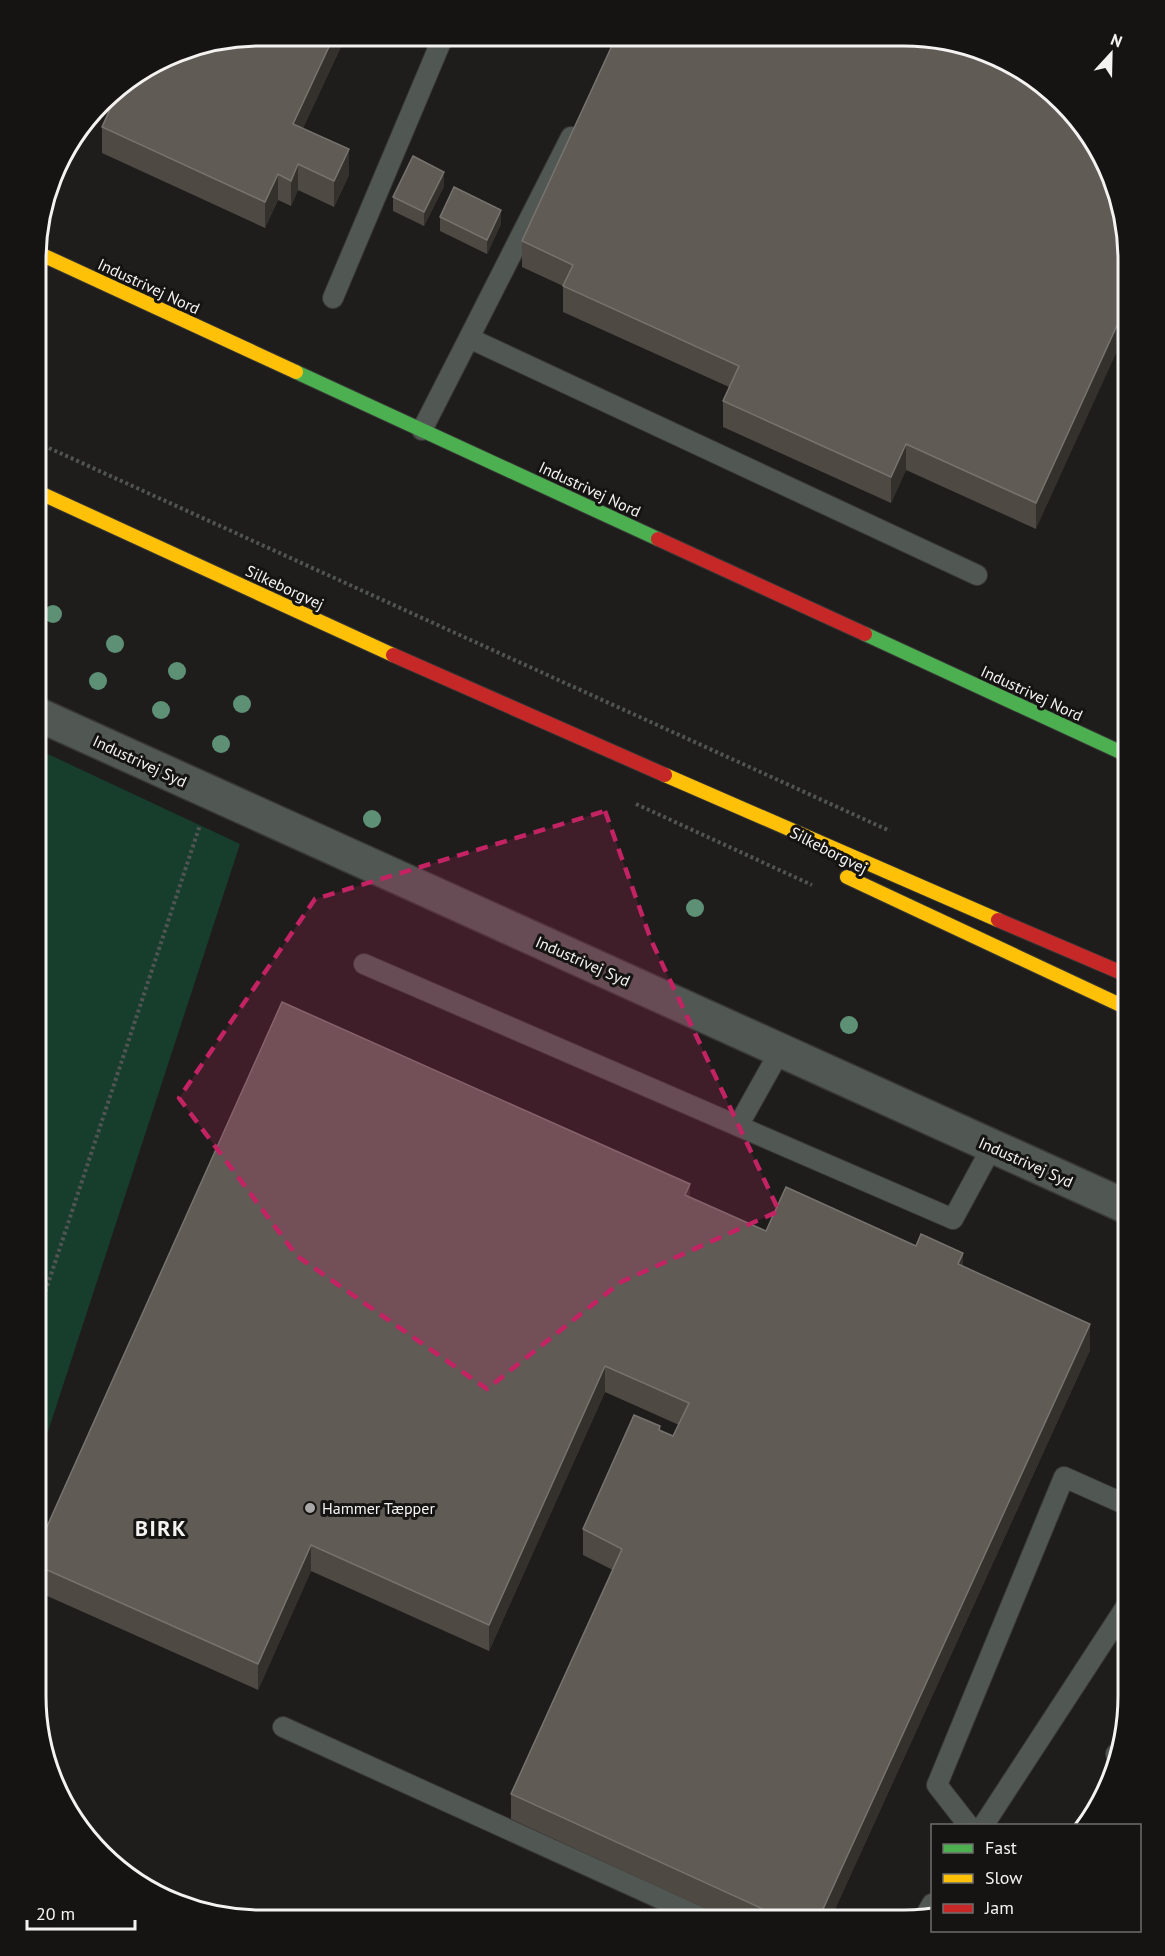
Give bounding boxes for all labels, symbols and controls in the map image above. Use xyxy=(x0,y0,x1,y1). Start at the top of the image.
north arrow xyxy=(1081,24,1141,84)
text: N xyxy=(1108,29,1125,51)
street label: Industrivej Nord xyxy=(95,254,203,318)
street label: Industrivej Nord xyxy=(536,457,644,521)
street label: Silkeborgvej xyxy=(243,560,327,614)
street label: Industrivej Nord xyxy=(978,661,1086,725)
street label: Industrivej Syd xyxy=(90,731,190,791)
street label: Silkeborgvej xyxy=(787,822,871,878)
street label: Industrivej Syd xyxy=(533,931,633,991)
street label: Industrivej Syd xyxy=(976,1132,1076,1192)
place label: Hammer Tæpper xyxy=(322,1498,435,1518)
marker: Hammer Tæpper xyxy=(303,1501,317,1515)
district label: BIRK xyxy=(135,1514,187,1542)
legend xyxy=(931,1824,1141,1932)
text: Fast xyxy=(985,1836,1017,1859)
text: Slow xyxy=(985,1866,1023,1889)
scale bar xyxy=(27,1893,135,1931)
text: Jam xyxy=(984,1896,1014,1919)
text: 20 m xyxy=(36,1902,75,1925)

